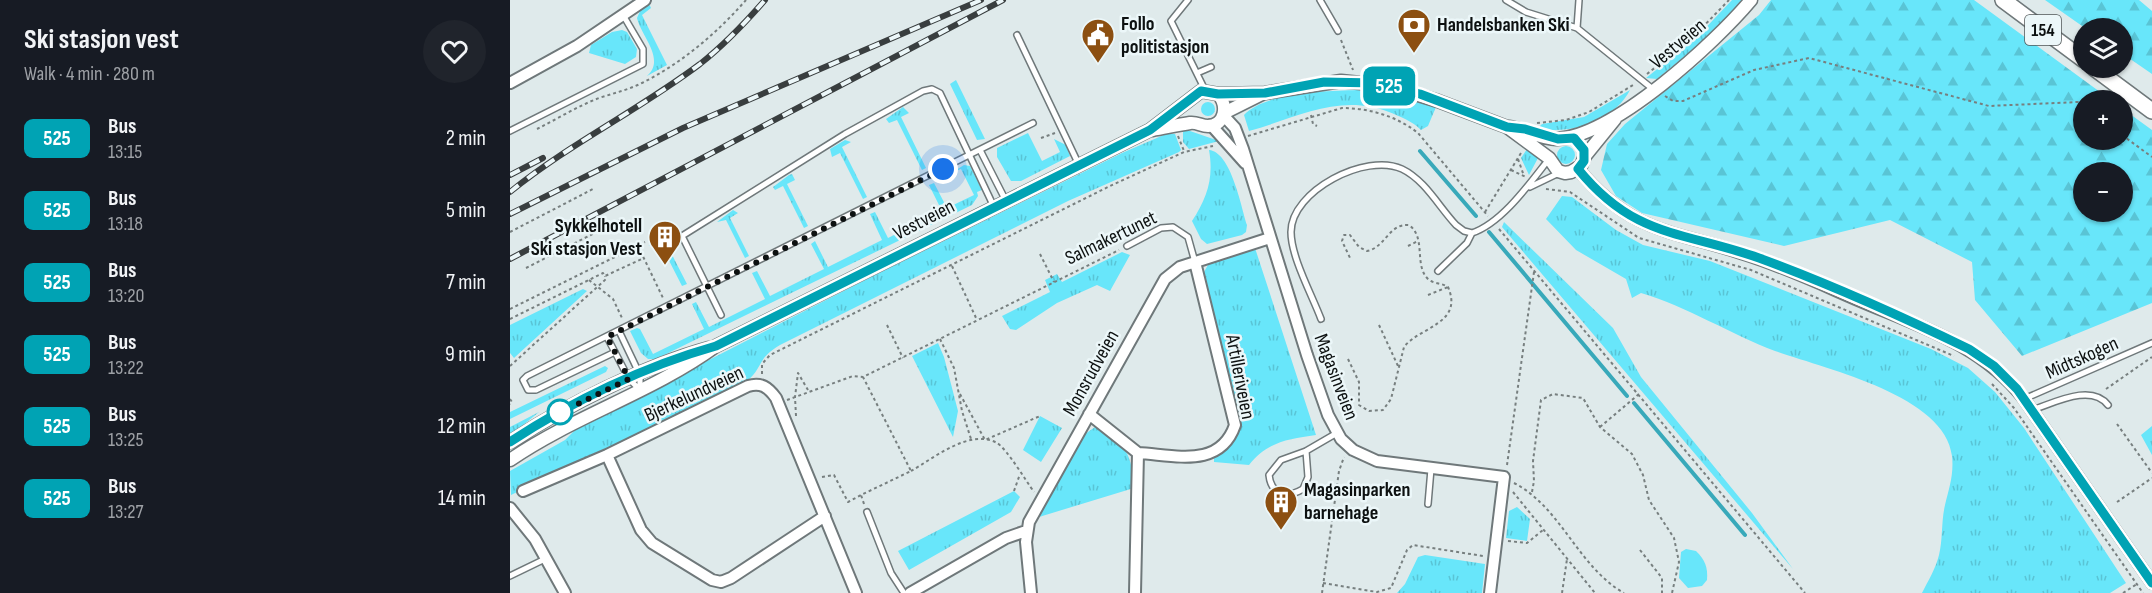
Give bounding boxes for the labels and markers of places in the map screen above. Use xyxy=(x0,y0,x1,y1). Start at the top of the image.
bank icon: Handelsbanken Ski xyxy=(1396,7,1432,54)
place label: Follo politistasjon xyxy=(1121,12,1209,59)
place label: Handelsbanken Ski xyxy=(1437,13,1570,37)
public building icon: Follo politistasjon xyxy=(1080,17,1116,64)
place label: Sykkelhotell Ski stasjon Vest xyxy=(531,214,642,261)
building icon: Sykkelhotell Ski stasjon Vest xyxy=(647,219,683,266)
unlabelled marker xyxy=(547,399,573,425)
place label: Magasinparken barnehage xyxy=(1304,478,1410,525)
building icon: Magasinparken barnehage xyxy=(1263,484,1299,531)

